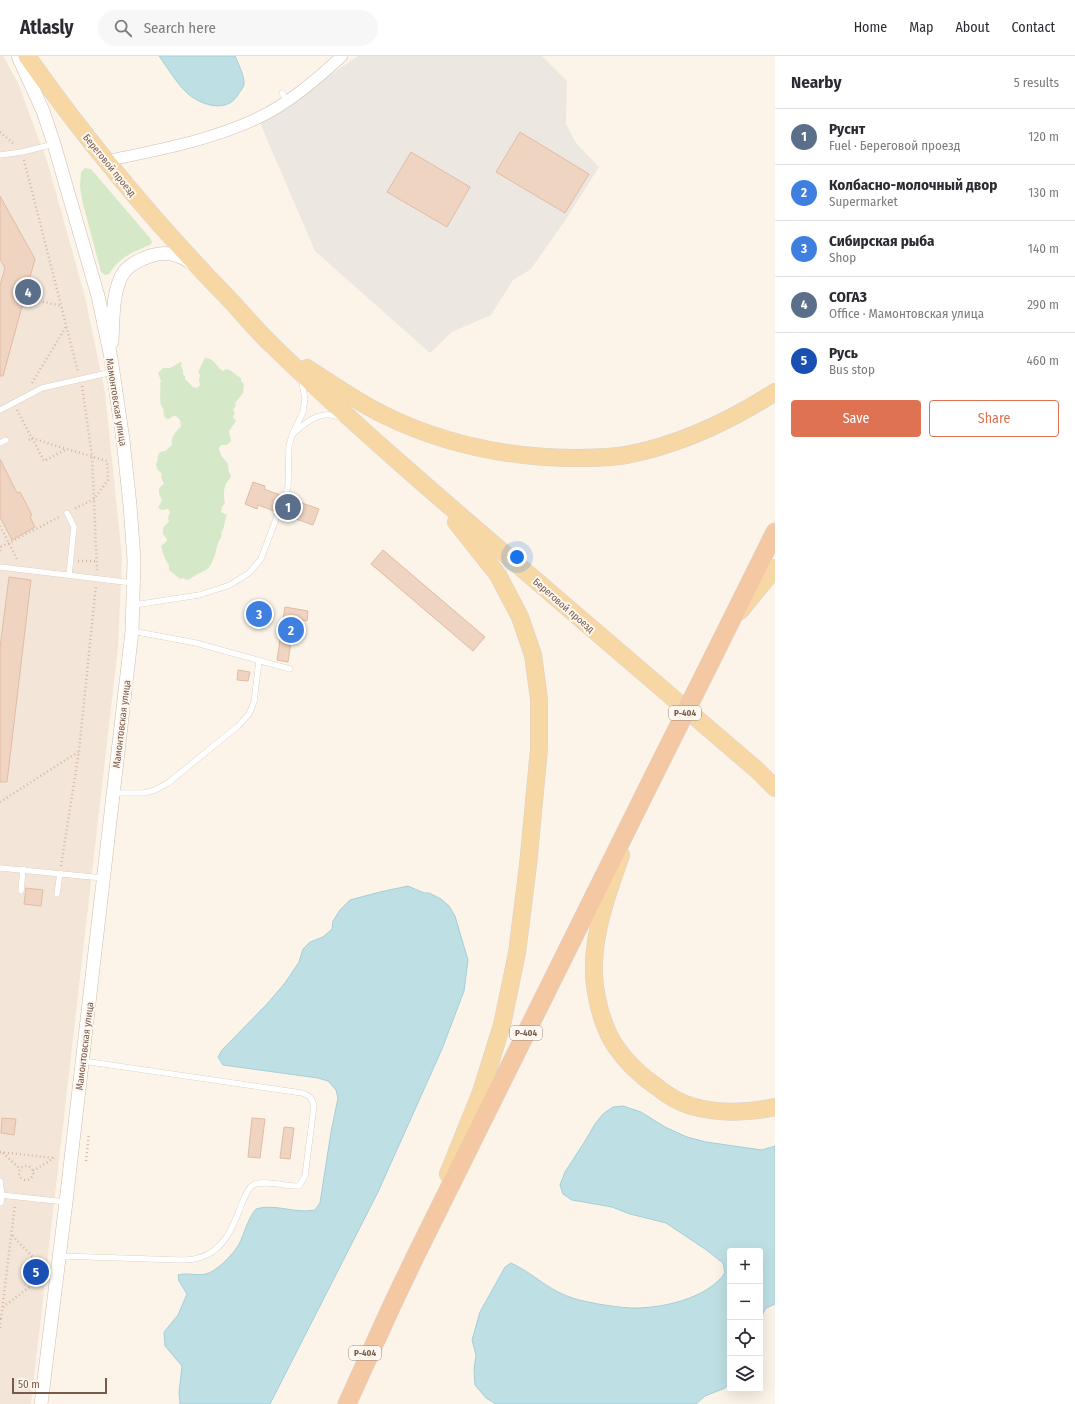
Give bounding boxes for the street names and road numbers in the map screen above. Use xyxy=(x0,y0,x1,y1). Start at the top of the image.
street label: Береговой проезд xyxy=(80,132,138,199)
street label: Мамонтовская улица xyxy=(103,357,129,447)
street label: Береговой проезд xyxy=(530,576,596,636)
street label: Мамонтовская улица xyxy=(111,679,133,769)
road number: Р-404 xyxy=(669,706,701,720)
street label: Мамонтовская улица xyxy=(74,1001,96,1091)
road number: Р-404 xyxy=(510,1026,542,1040)
road number: Р-404 xyxy=(349,1346,381,1360)

